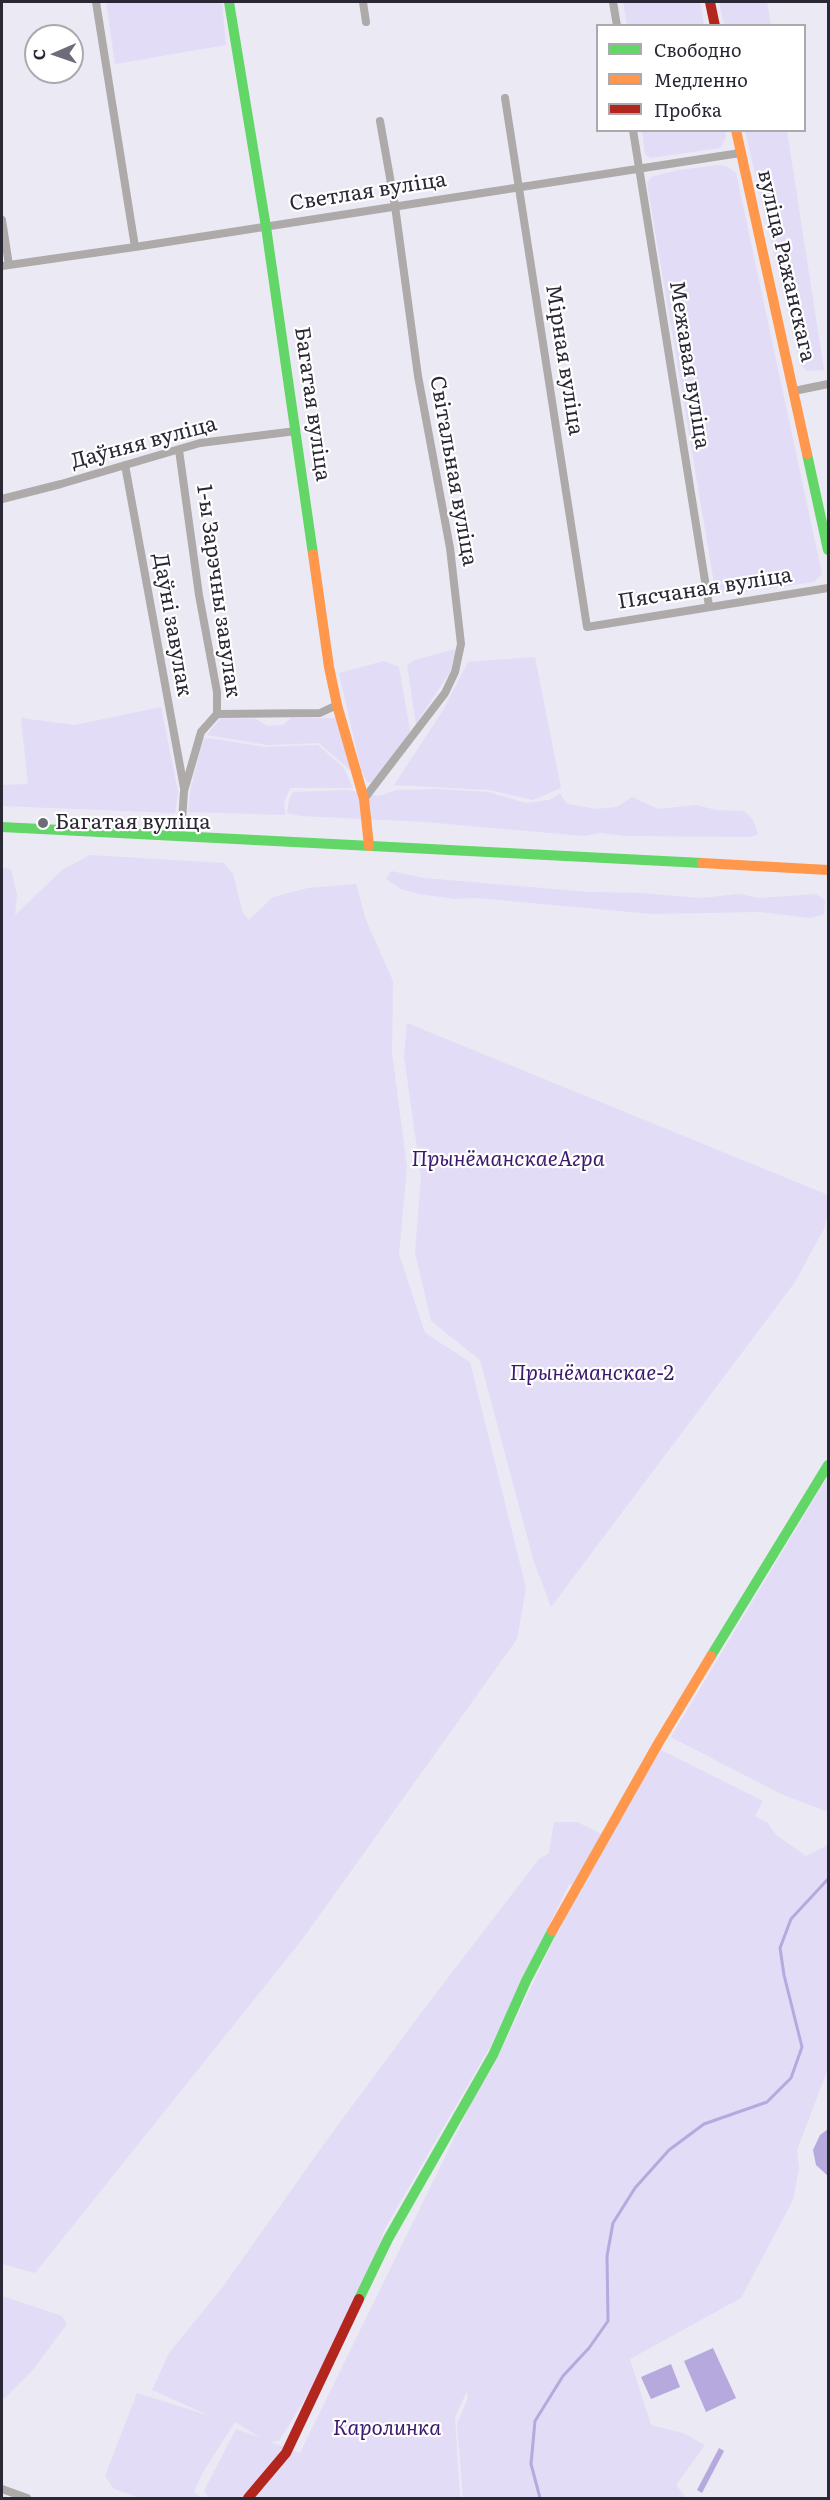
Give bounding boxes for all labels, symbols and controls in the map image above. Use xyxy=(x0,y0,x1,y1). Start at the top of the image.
north arrow xyxy=(24,24,84,84)
legend xyxy=(596,24,806,132)
text: Свободно xyxy=(654,36,742,63)
text: С xyxy=(26,48,50,61)
text: Медленно xyxy=(654,66,748,93)
text: Пробка xyxy=(654,96,722,123)
street label: Светлая вуліца xyxy=(288,167,448,217)
street label: вуліца Ражанскага xyxy=(752,168,820,364)
street label: Межавая вуліца xyxy=(663,279,715,451)
street label: Мірная вуліца xyxy=(540,283,588,437)
street label: Багатая вуліца xyxy=(289,325,335,483)
street label: Світальная вуліца xyxy=(424,374,482,568)
street label: Даўняя вуліца xyxy=(68,411,220,475)
street label: 1-ы Зарэчны завулак xyxy=(191,483,245,699)
street label: Даўні завулак xyxy=(147,552,197,698)
street label: Пясчаная вуліца xyxy=(616,563,794,615)
place label: Багатая вуліца xyxy=(55,810,211,836)
marker: Багатая вуліца xyxy=(36,816,50,830)
park label: ПрынёманскаеАгра xyxy=(411,1147,605,1173)
park label: Прынёманскае-2 xyxy=(510,1361,674,1387)
park label: Каролинка xyxy=(333,2416,441,2442)

